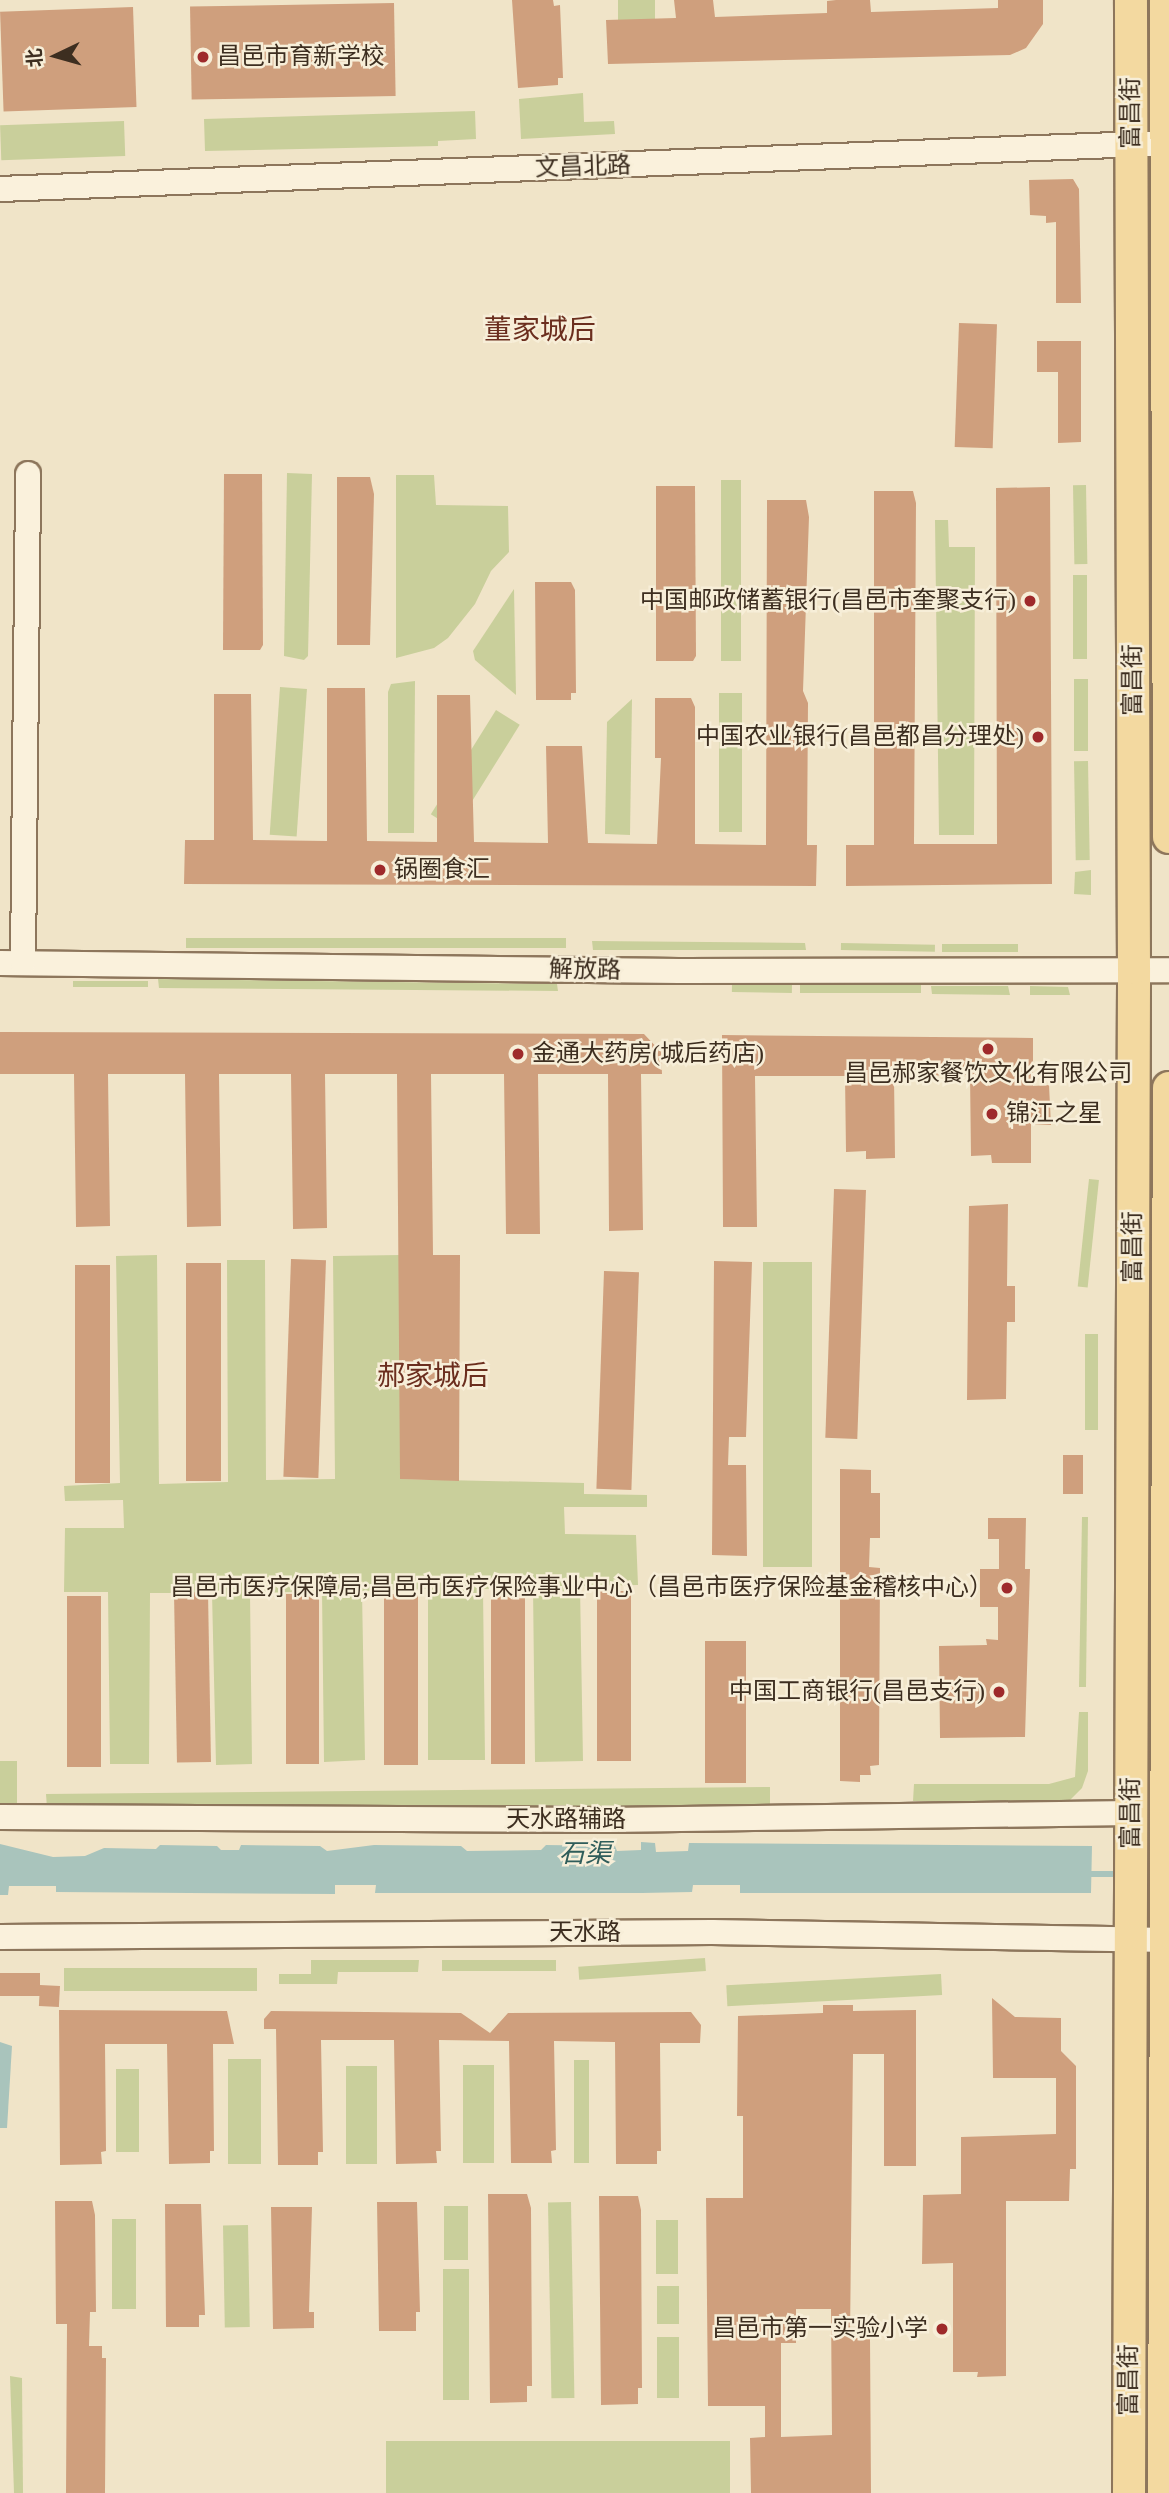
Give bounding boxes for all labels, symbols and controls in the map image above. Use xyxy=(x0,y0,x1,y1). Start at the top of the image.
north arrow xyxy=(21,21,91,91)
place label: 昌邑市育新学校 xyxy=(217,43,385,71)
text: 北 xyxy=(23,47,46,68)
marker: 昌邑市育新学校 xyxy=(195,49,211,65)
street label: 富昌街 xyxy=(1117,77,1145,149)
street label: 文昌北路 xyxy=(535,151,631,183)
district label: 董家城后 xyxy=(484,313,596,347)
place label: 中国邮政储蓄银行(昌邑市奎聚支行) xyxy=(640,587,1016,615)
marker: 中国邮政储蓄银行(昌邑市奎聚支行) xyxy=(1022,593,1038,609)
street label: 富昌街 xyxy=(1119,644,1147,716)
place label: 中国农业银行(昌邑都昌分理处) xyxy=(696,723,1024,751)
marker: 中国农业银行(昌邑都昌分理处) xyxy=(1030,729,1046,745)
place label: 锅圈食汇 xyxy=(394,856,490,884)
marker: 锅圈食汇 xyxy=(372,862,388,878)
street label: 解放路 xyxy=(549,955,621,985)
place label: 金通大药房(城后药店) xyxy=(532,1040,764,1068)
marker: 昌邑郝家餐饮文化有限公司 xyxy=(980,1041,996,1057)
marker: 金通大药房(城后药店) xyxy=(510,1046,526,1062)
place label: 昌邑郝家餐饮文化有限公司 xyxy=(844,1060,1132,1088)
place label: 锦江之星 xyxy=(1006,1100,1102,1128)
marker: 锦江之星 xyxy=(984,1106,1000,1122)
street label: 富昌街 xyxy=(1119,1211,1147,1283)
district label: 郝家城后 xyxy=(377,1359,489,1393)
place label: 昌邑市医疗保障局;昌邑市医疗保险事业中心（昌邑市医疗保险基金稽核中心） xyxy=(170,1574,993,1602)
marker: 昌邑市医疗保障局;昌邑市医疗保险事业中心（昌邑市医疗保险基金稽核中心） xyxy=(999,1580,1015,1596)
place label: 中国工商银行(昌邑支行) xyxy=(729,1678,985,1706)
marker: 中国工商银行(昌邑支行) xyxy=(991,1684,1007,1700)
street label: 富昌街 xyxy=(1117,1777,1145,1849)
street label: 天水路辅路 xyxy=(506,1806,626,1834)
water label: 石渠 xyxy=(559,1838,611,1870)
street label: 天水路 xyxy=(549,1919,621,1947)
place label: 昌邑市第一实验小学 xyxy=(712,2315,928,2343)
marker: 昌邑市第一实验小学 xyxy=(934,2321,950,2337)
street label: 富昌街 xyxy=(1115,2344,1143,2416)

